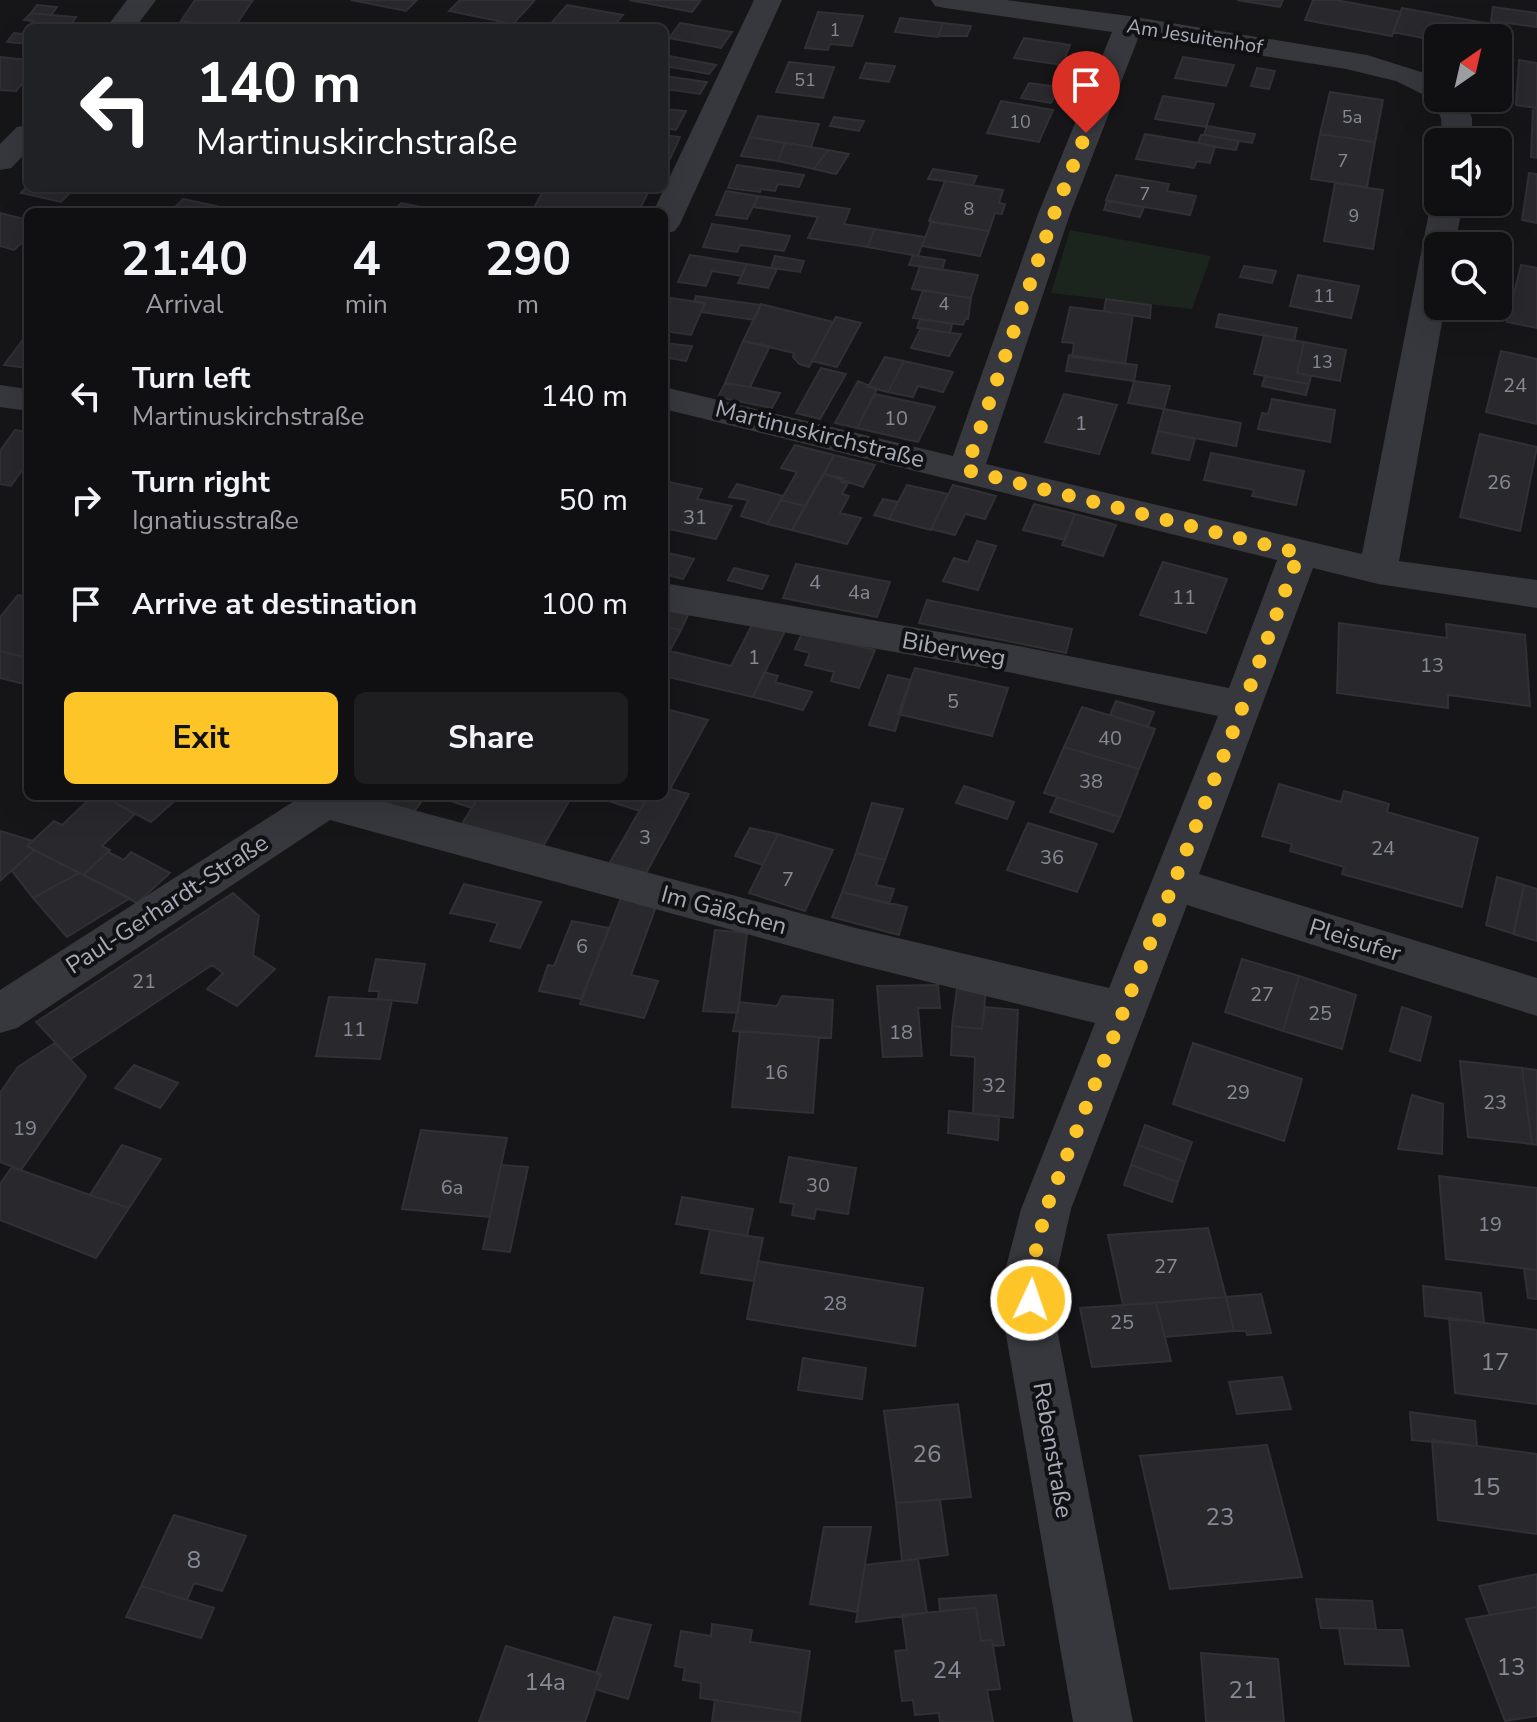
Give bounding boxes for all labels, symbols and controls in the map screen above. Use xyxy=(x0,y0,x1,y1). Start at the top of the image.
street label: Am Jesuitenhof xyxy=(1125,12,1265,61)
house number: 1 xyxy=(830,18,840,42)
north arrow xyxy=(1424,24,1512,112)
map controls xyxy=(1424,24,1512,320)
text: 140 m xyxy=(196,45,361,122)
pin xyxy=(1052,51,1120,133)
icon: left xyxy=(64,56,168,160)
icon: arrive xyxy=(1064,63,1108,107)
house number: 51 xyxy=(794,68,816,92)
house number: 5a xyxy=(1342,105,1362,129)
house number: 10 xyxy=(1009,110,1031,134)
text: Martinuskirchstraße xyxy=(196,118,518,167)
button: sound xyxy=(1424,128,1512,216)
house number: 7 xyxy=(1338,149,1348,173)
house number: 7 xyxy=(1140,182,1150,206)
house number: 8 xyxy=(964,197,974,221)
house number: 9 xyxy=(1349,204,1359,228)
text: 21:40 xyxy=(121,226,248,292)
text: 4 xyxy=(352,226,381,292)
text: 290 xyxy=(485,226,571,292)
button: search xyxy=(1424,232,1512,320)
house number: 11 xyxy=(1313,284,1335,308)
text: Arrival xyxy=(145,287,224,322)
text: min xyxy=(345,287,388,322)
text: m xyxy=(517,287,539,322)
house number: 4 xyxy=(939,292,950,316)
house number: 13 xyxy=(1311,350,1333,374)
text: Turn left xyxy=(132,358,250,399)
house number: 24 xyxy=(1503,372,1527,399)
icon: left xyxy=(64,374,108,418)
text: 140 m xyxy=(541,376,628,417)
street label: Martinuskirchstraße xyxy=(712,393,928,475)
text: Martinuskirchstraße xyxy=(132,399,364,434)
house number: 10 xyxy=(884,405,908,432)
house number: 1 xyxy=(1075,410,1087,437)
text: Turn right xyxy=(132,462,270,503)
house number: 26 xyxy=(1487,469,1511,496)
icon: right xyxy=(64,478,108,522)
text: 50 m xyxy=(559,480,628,521)
text: Ignatiusstraße xyxy=(132,503,299,538)
house number: 31 xyxy=(683,504,707,531)
house number: 4 xyxy=(809,569,821,596)
house number: 4a xyxy=(848,579,870,606)
icon: arrive xyxy=(64,582,108,626)
text: Arrive at destination xyxy=(132,584,417,625)
text: 100 m xyxy=(541,584,628,625)
house number: 11 xyxy=(1172,584,1196,611)
street label: Biberweg xyxy=(900,624,1008,674)
house number: 1 xyxy=(748,644,760,671)
house number: 13 xyxy=(1420,652,1444,679)
house number: 5 xyxy=(947,688,959,715)
button: Exit xyxy=(64,692,338,784)
button: Share xyxy=(354,692,628,784)
house number: 40 xyxy=(1098,725,1122,752)
house number: 38 xyxy=(1079,768,1103,795)
house number: 3 xyxy=(639,824,651,851)
street label: Paul-Gerhardt-Straße xyxy=(60,827,274,981)
house number: 24 xyxy=(1371,835,1395,862)
house number: 36 xyxy=(1040,844,1064,871)
house number: 7 xyxy=(782,866,794,893)
street label: Im Gäßchen xyxy=(658,878,790,942)
street label: Pleisufer xyxy=(1305,911,1405,969)
house number: 6 xyxy=(576,933,588,960)
house number: 21 xyxy=(132,968,156,995)
house number: 27 xyxy=(1250,981,1274,1008)
house number: 25 xyxy=(1308,1000,1332,1027)
house number: 11 xyxy=(342,1016,366,1043)
house number: 18 xyxy=(889,1019,913,1046)
house number: 16 xyxy=(764,1059,788,1086)
house number: 32 xyxy=(982,1072,1006,1099)
house number: 29 xyxy=(1226,1079,1250,1106)
house number: 23 xyxy=(1483,1089,1507,1116)
house number: 19 xyxy=(13,1115,37,1142)
house number: 30 xyxy=(806,1172,830,1199)
house number: 6a xyxy=(441,1174,463,1201)
house number: 19 xyxy=(1478,1211,1502,1238)
house number: 27 xyxy=(1154,1253,1178,1280)
position arrow xyxy=(989,1258,1073,1342)
house number: 28 xyxy=(823,1290,847,1317)
house number: 25 xyxy=(1110,1309,1134,1336)
house number: 17 xyxy=(1481,1346,1509,1378)
street label: Rebenstraße xyxy=(1025,1380,1081,1520)
house number: 26 xyxy=(913,1438,941,1470)
house number: 15 xyxy=(1472,1471,1500,1503)
house number: 23 xyxy=(1206,1501,1234,1533)
house number: 8 xyxy=(187,1544,201,1576)
house number: 13 xyxy=(1497,1651,1525,1683)
house number: 24 xyxy=(933,1654,961,1686)
house number: 14a xyxy=(524,1666,566,1698)
house number: 21 xyxy=(1229,1674,1257,1706)

